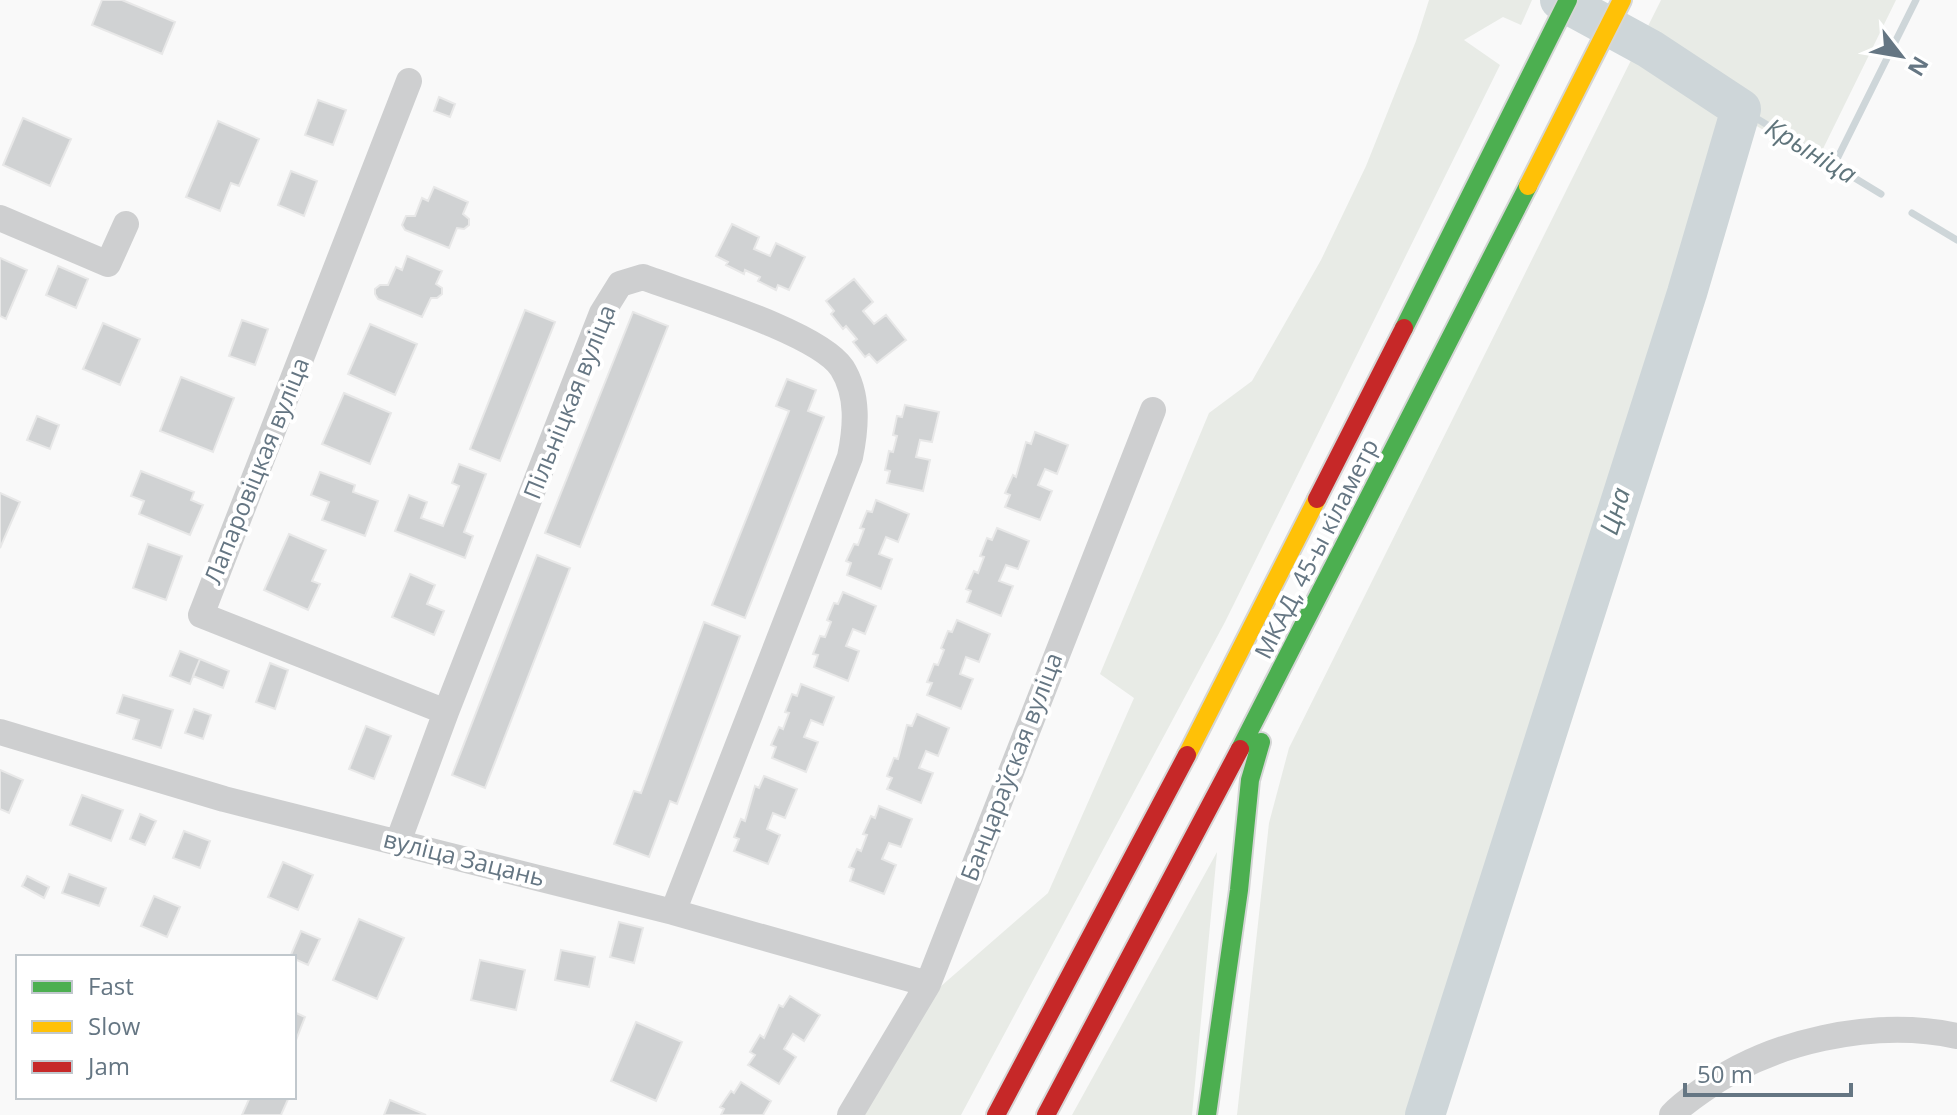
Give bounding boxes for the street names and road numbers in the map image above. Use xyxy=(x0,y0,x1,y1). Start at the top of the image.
street label: Пільніцкая вуліца xyxy=(515,299,623,504)
street label: Лапаровіцкая вуліца xyxy=(195,352,316,589)
street label: МКАД, 45-ы кіламетр xyxy=(1246,433,1385,664)
street label: Банцараўская вуліца xyxy=(952,647,1069,885)
street label: вуліца Зацань xyxy=(380,822,549,894)

